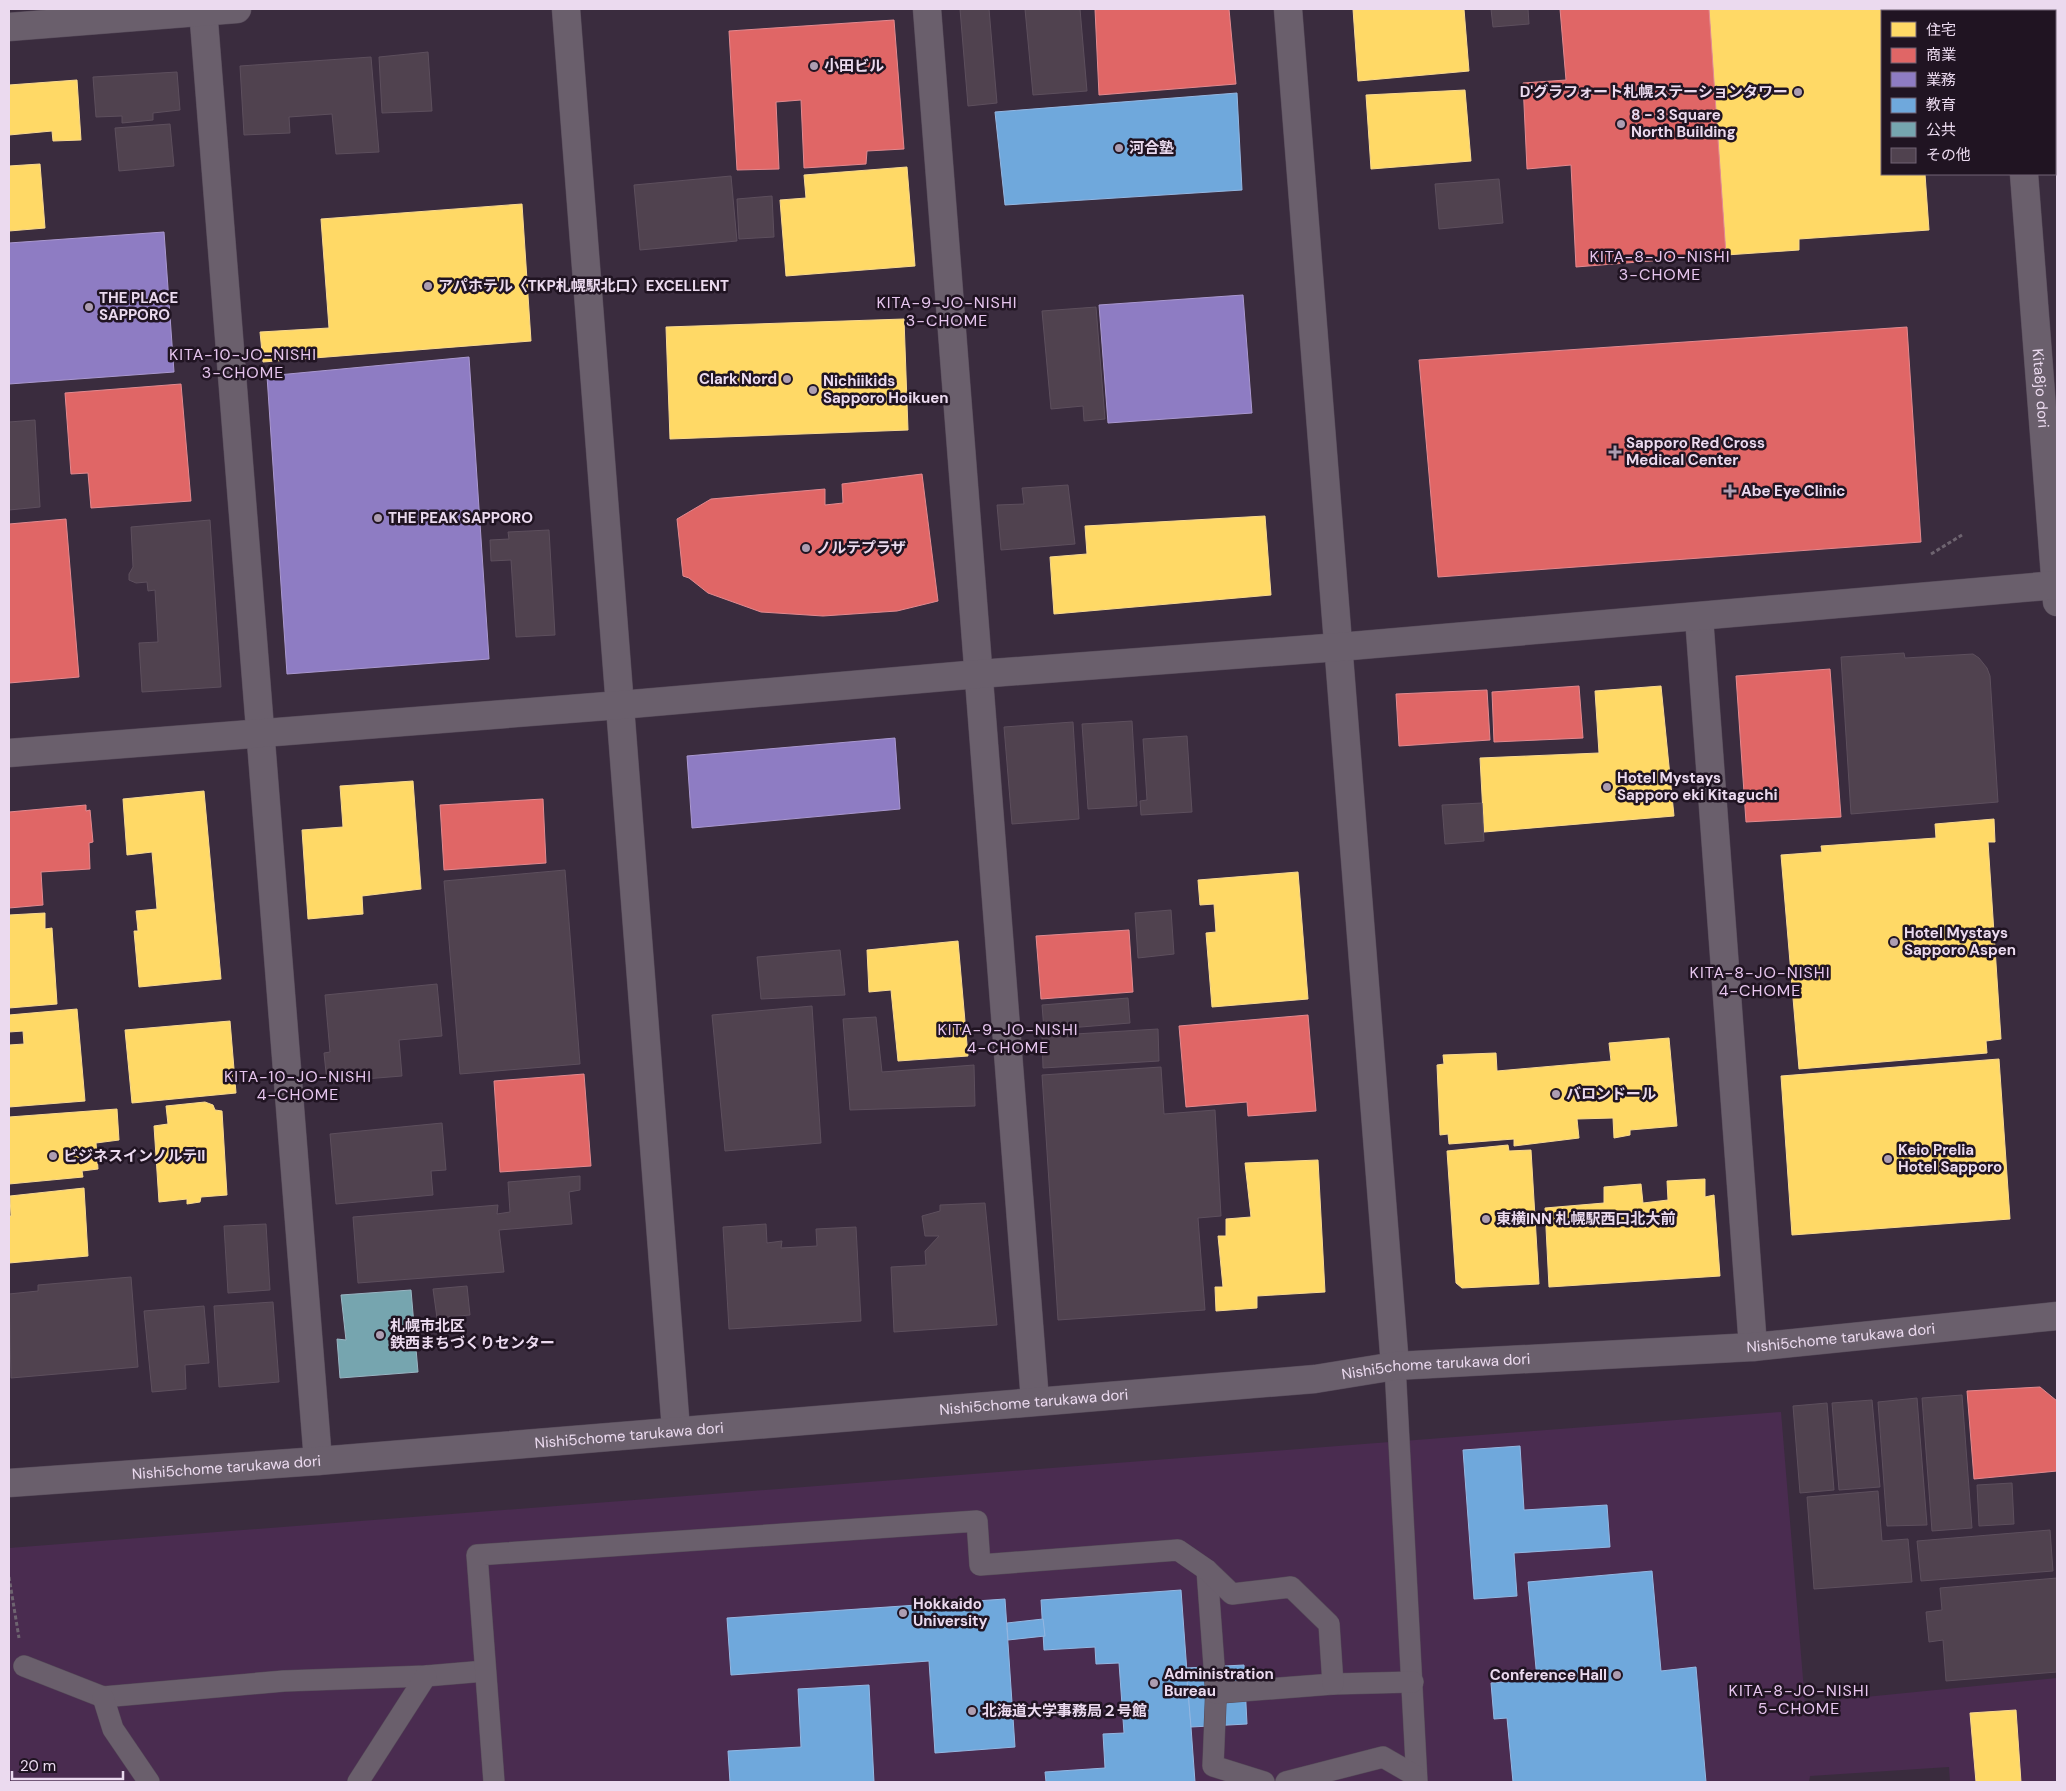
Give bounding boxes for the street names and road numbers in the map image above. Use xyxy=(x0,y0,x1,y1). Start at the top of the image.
street label: Kita8jo dori xyxy=(2027,348,2054,429)
street label: Nishi5chome tarukawa dori xyxy=(1746,1318,1936,1357)
street label: Nishi5chome tarukawa dori xyxy=(1340,1349,1531,1385)
street label: Nishi5chome tarukawa dori xyxy=(939,1384,1129,1420)
street label: Nishi5chome tarukawa dori xyxy=(534,1418,724,1453)
street label: Nishi5chome tarukawa dori xyxy=(131,1451,322,1484)

